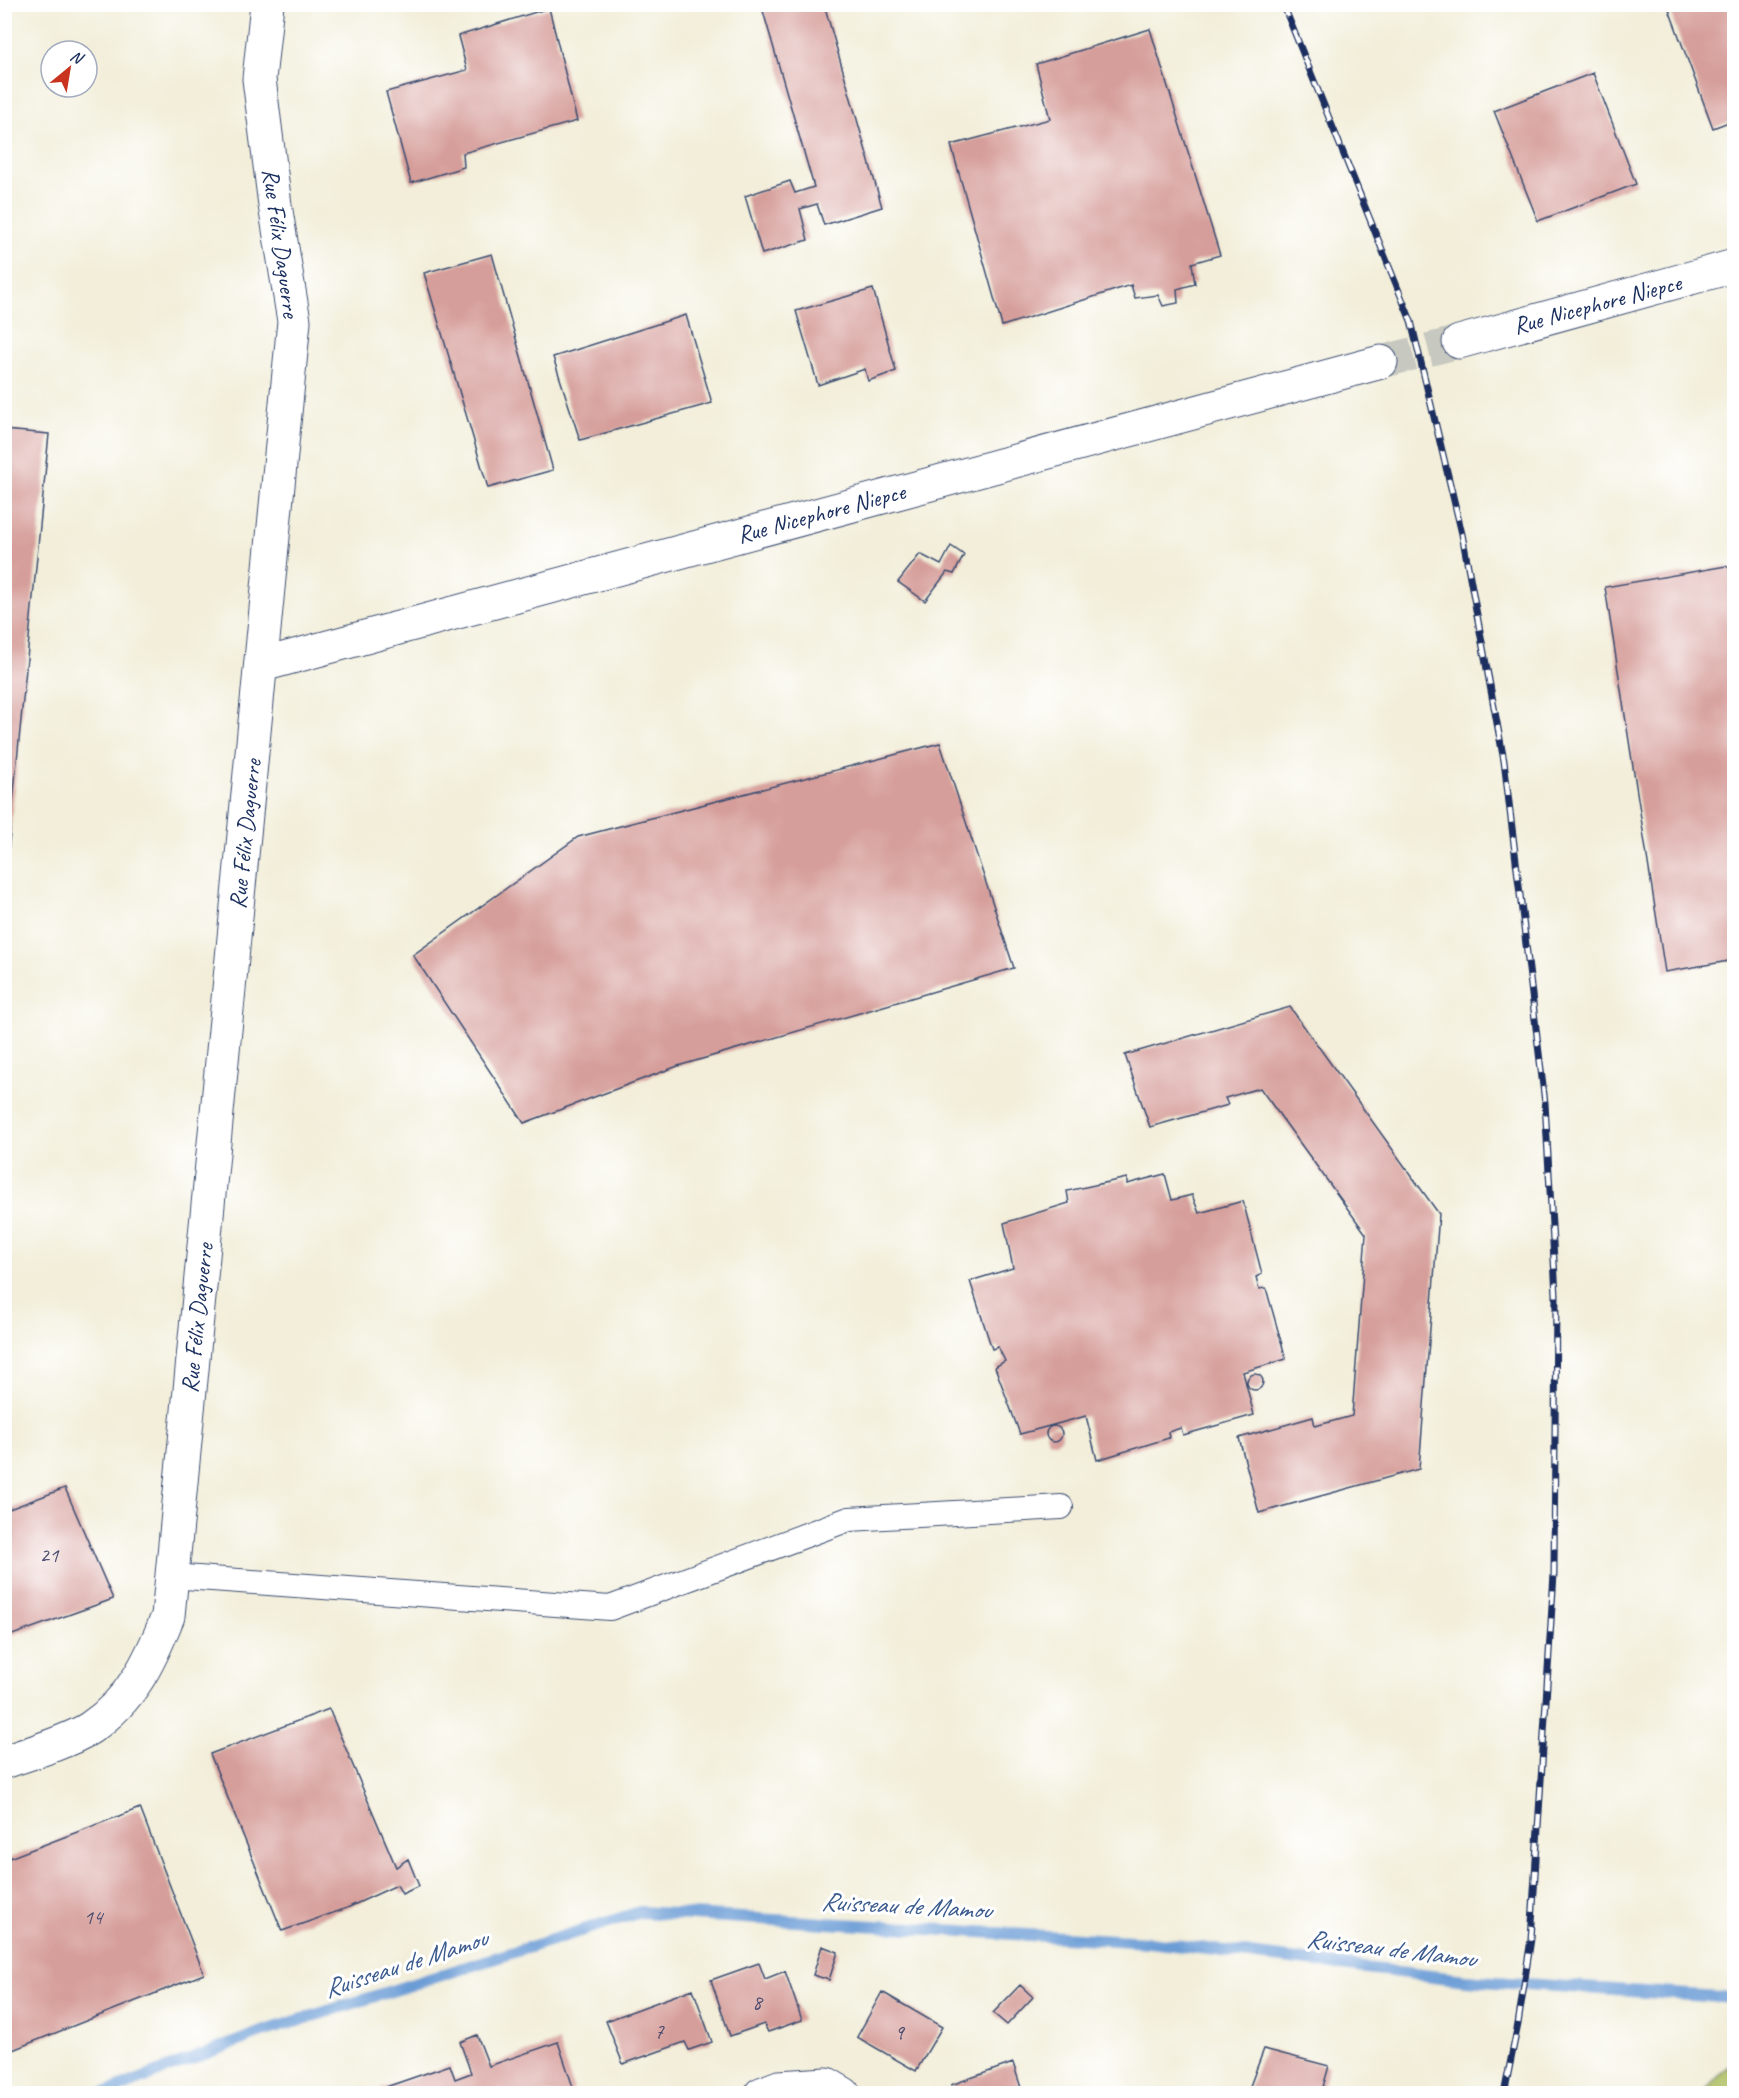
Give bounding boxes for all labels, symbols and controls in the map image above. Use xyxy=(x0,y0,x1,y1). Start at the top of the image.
north arrow xyxy=(39,39,99,99)
text: N xyxy=(67,46,88,70)
street label: Rue Félix Daguerre xyxy=(256,167,307,322)
street label: Rue Nicephore Niepce xyxy=(1510,267,1686,341)
street label: Rue Nicephore Niepce xyxy=(734,476,910,550)
street label: Rue Félix Daguerre xyxy=(222,756,268,910)
street label: Rue Félix Daguerre xyxy=(174,1240,220,1394)
house number: 21 xyxy=(40,1542,60,1568)
water label: Ruisseau de Mamou xyxy=(820,1885,995,1927)
house number: 14 xyxy=(84,1904,105,1930)
water label: Ruisseau de Mamou xyxy=(319,1921,494,2005)
water label: Ruisseau de Mamou xyxy=(1305,1922,1480,1976)
house number: 8 xyxy=(752,1989,764,2015)
house number: 7 xyxy=(654,2018,665,2044)
house number: 9 xyxy=(894,2019,905,2045)

